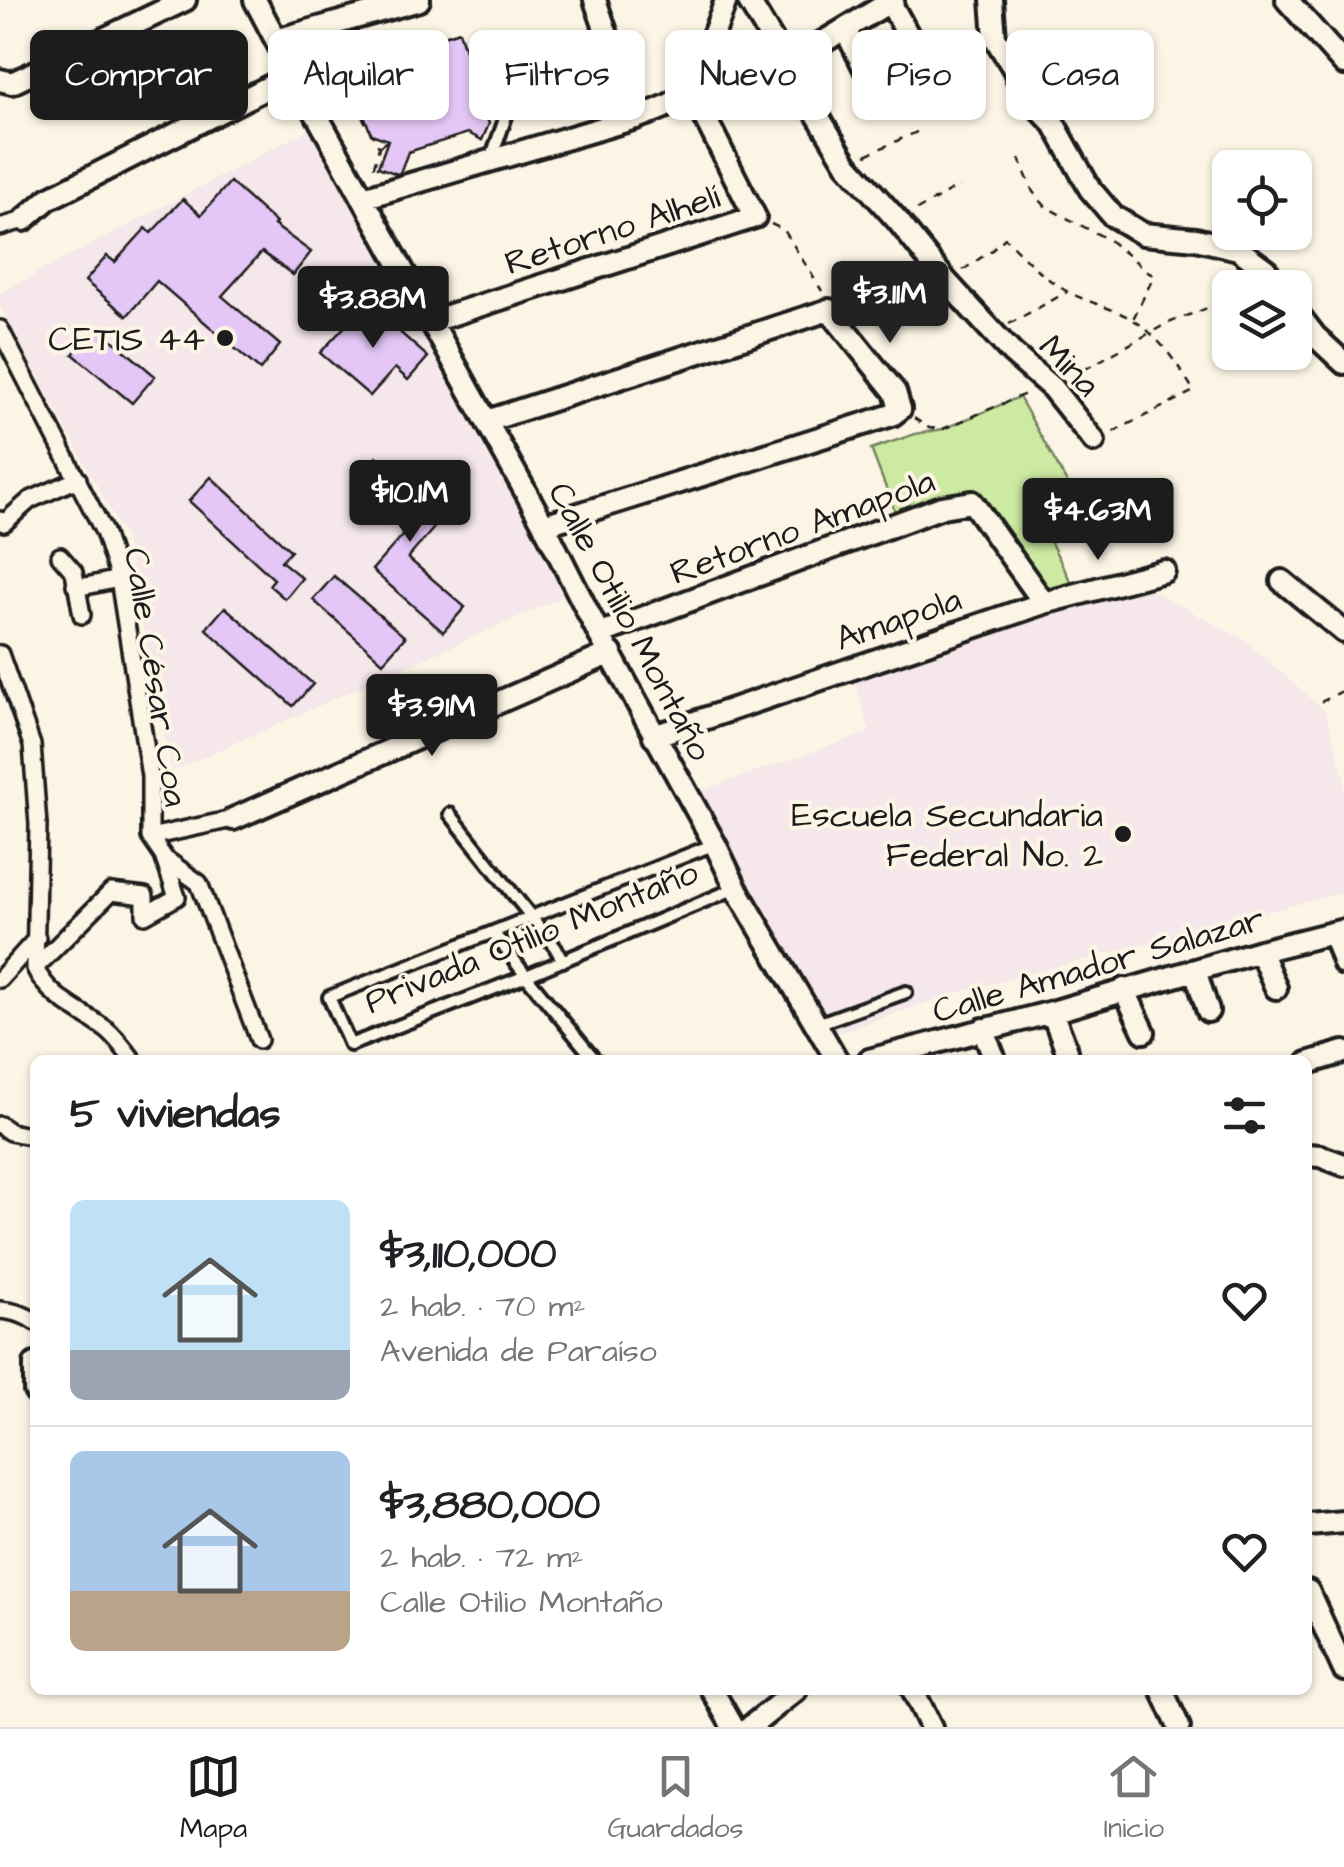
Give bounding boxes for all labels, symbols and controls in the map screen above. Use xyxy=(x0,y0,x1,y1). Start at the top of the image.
chip: Comprar xyxy=(30,30,248,120)
chip: Alquilar xyxy=(268,30,449,120)
chip: Filtros xyxy=(469,30,645,120)
chip: Nuevo xyxy=(665,30,832,120)
chip: Piso xyxy=(852,30,986,120)
chip: Casa xyxy=(1006,30,1154,120)
map controls xyxy=(1212,150,1312,370)
button: locate xyxy=(1212,150,1312,250)
street label: Retorno Alhelí xyxy=(499,172,727,288)
pin: $3.11M xyxy=(809,261,971,346)
pin: $3.88M xyxy=(292,266,454,351)
button: layers xyxy=(1212,270,1312,370)
text: $3.11M xyxy=(853,271,927,316)
text: $3.88M xyxy=(320,276,426,321)
place label: CETIS 44 xyxy=(48,315,205,364)
street label: Mina xyxy=(1027,324,1111,408)
marker: CETIS 44 xyxy=(214,327,236,349)
street label: Retorno Amapola xyxy=(663,457,942,598)
pin: $10.1M xyxy=(329,460,491,545)
text: $10.1M xyxy=(371,470,449,515)
street label: Calle Otilio Montaño xyxy=(535,474,724,770)
pin: $4.63M xyxy=(1017,478,1179,563)
text: $4.63M xyxy=(1045,488,1151,533)
street label: Calle César Coa xyxy=(111,544,200,810)
street label: Amapola xyxy=(829,575,968,664)
pin: $3.91M xyxy=(351,674,513,759)
text: $3.91M xyxy=(388,684,476,729)
place label: Escuela Secundaria Federal No. 2 xyxy=(792,791,1103,880)
marker: Escuela Secundaria Federal No. 2 xyxy=(1112,823,1134,845)
street label: Privada Otilio Montaño xyxy=(358,848,706,1027)
street label: Calle Amador Salazar xyxy=(927,895,1270,1036)
text: 5 viviendas xyxy=(70,1086,281,1144)
icon: filters xyxy=(1217,1088,1272,1143)
text: $3,110,000 xyxy=(380,1226,556,1284)
icon: home xyxy=(150,1240,270,1360)
icon: heart xyxy=(1217,1273,1272,1328)
text: 2 hab. · 70 m² xyxy=(380,1284,585,1329)
text: Avenida de Paraíso xyxy=(380,1329,657,1374)
text: $3,880,000 xyxy=(380,1477,600,1535)
icon: home xyxy=(150,1491,270,1611)
icon: heart xyxy=(1217,1524,1272,1579)
text: 2 hab. · 72 m² xyxy=(380,1535,584,1580)
text: Calle Otilio Montaño xyxy=(380,1580,663,1625)
tab: Mapa xyxy=(180,1749,247,1848)
tab: Guardados xyxy=(607,1749,744,1848)
tab: Inicio xyxy=(1104,1749,1164,1848)

